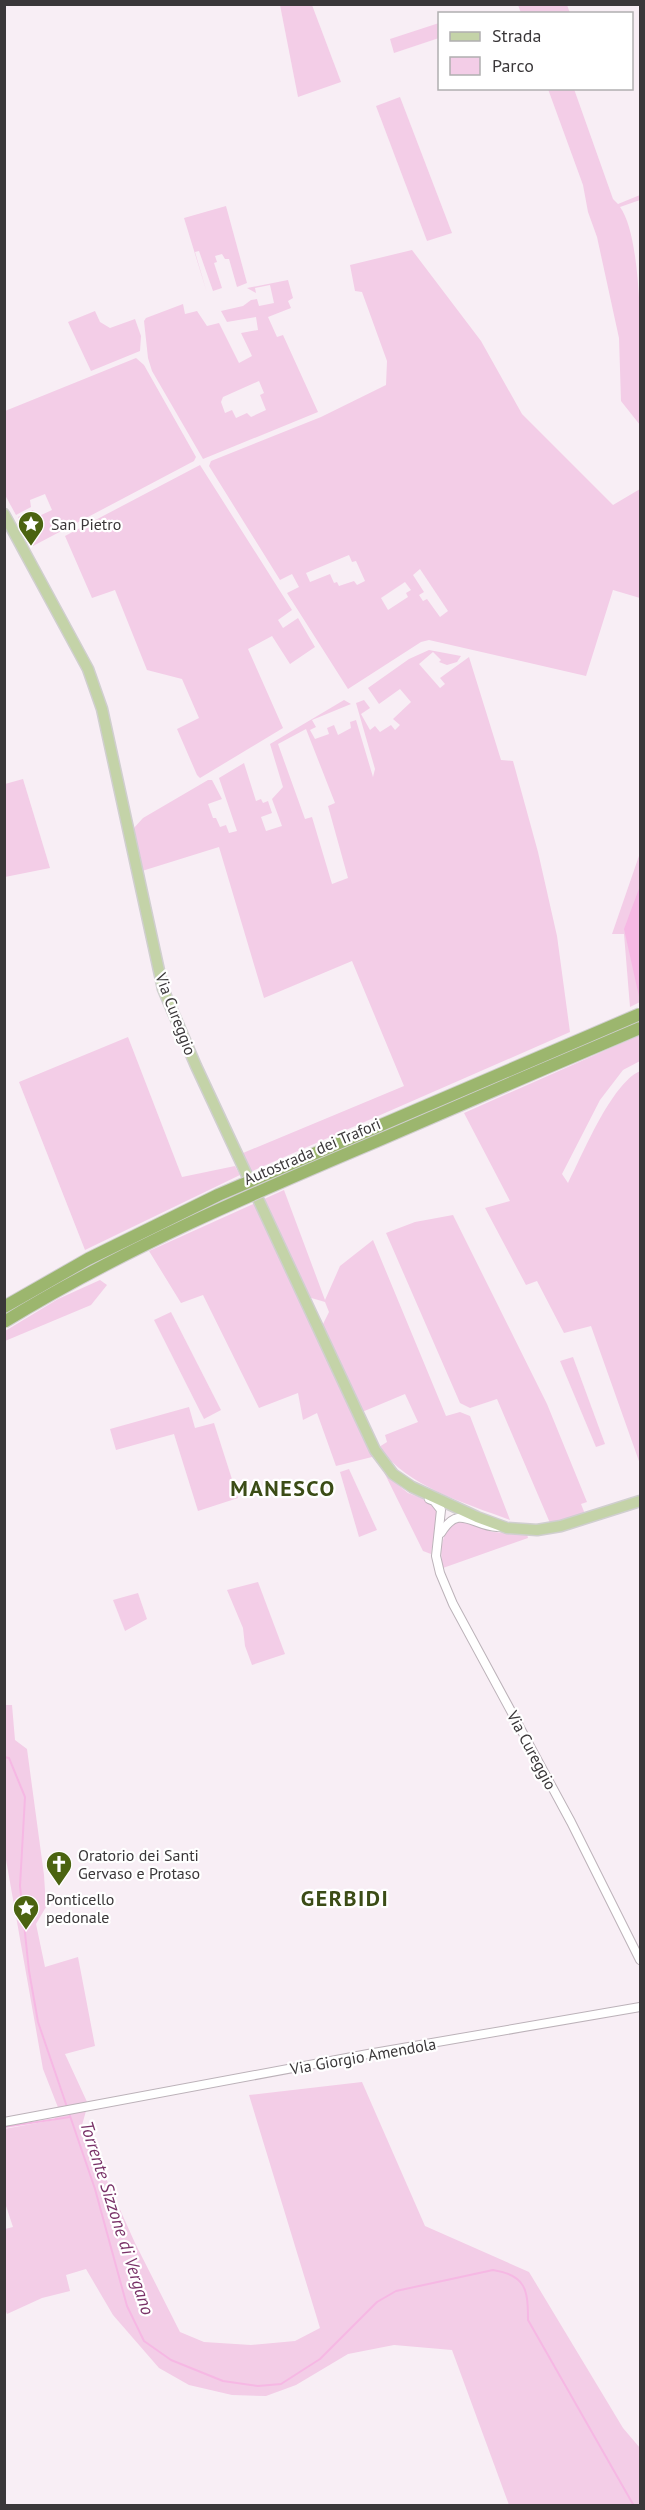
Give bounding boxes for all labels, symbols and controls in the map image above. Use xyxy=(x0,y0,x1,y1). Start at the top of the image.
legend xyxy=(438,12,633,90)
text: Strada xyxy=(492,24,541,47)
text: Parco xyxy=(492,54,534,77)
place icon: San Pietro xyxy=(16,509,46,547)
place label: San Pietro xyxy=(51,514,121,534)
street label: Via Cureggio xyxy=(151,969,201,1058)
street label: Autostrada dei Trafori xyxy=(241,1113,383,1189)
district label: MANESCO xyxy=(230,1474,336,1502)
street label: Via Cureggio xyxy=(502,1706,561,1793)
place label: Oratorio dei Santi Gervaso e Protaso xyxy=(78,1845,200,1883)
church icon: Oratorio dei Santi Gervaso e Protaso xyxy=(44,1849,74,1887)
district label: GERBIDI xyxy=(301,1884,389,1912)
place label: Ponticello pedonale xyxy=(46,1889,114,1927)
place icon: Ponticello pedonale xyxy=(11,1893,41,1931)
street label: Via Giorgio Amendola xyxy=(287,2033,438,2079)
water label: Torrente Sizzone di Vergano xyxy=(75,2118,160,2318)

